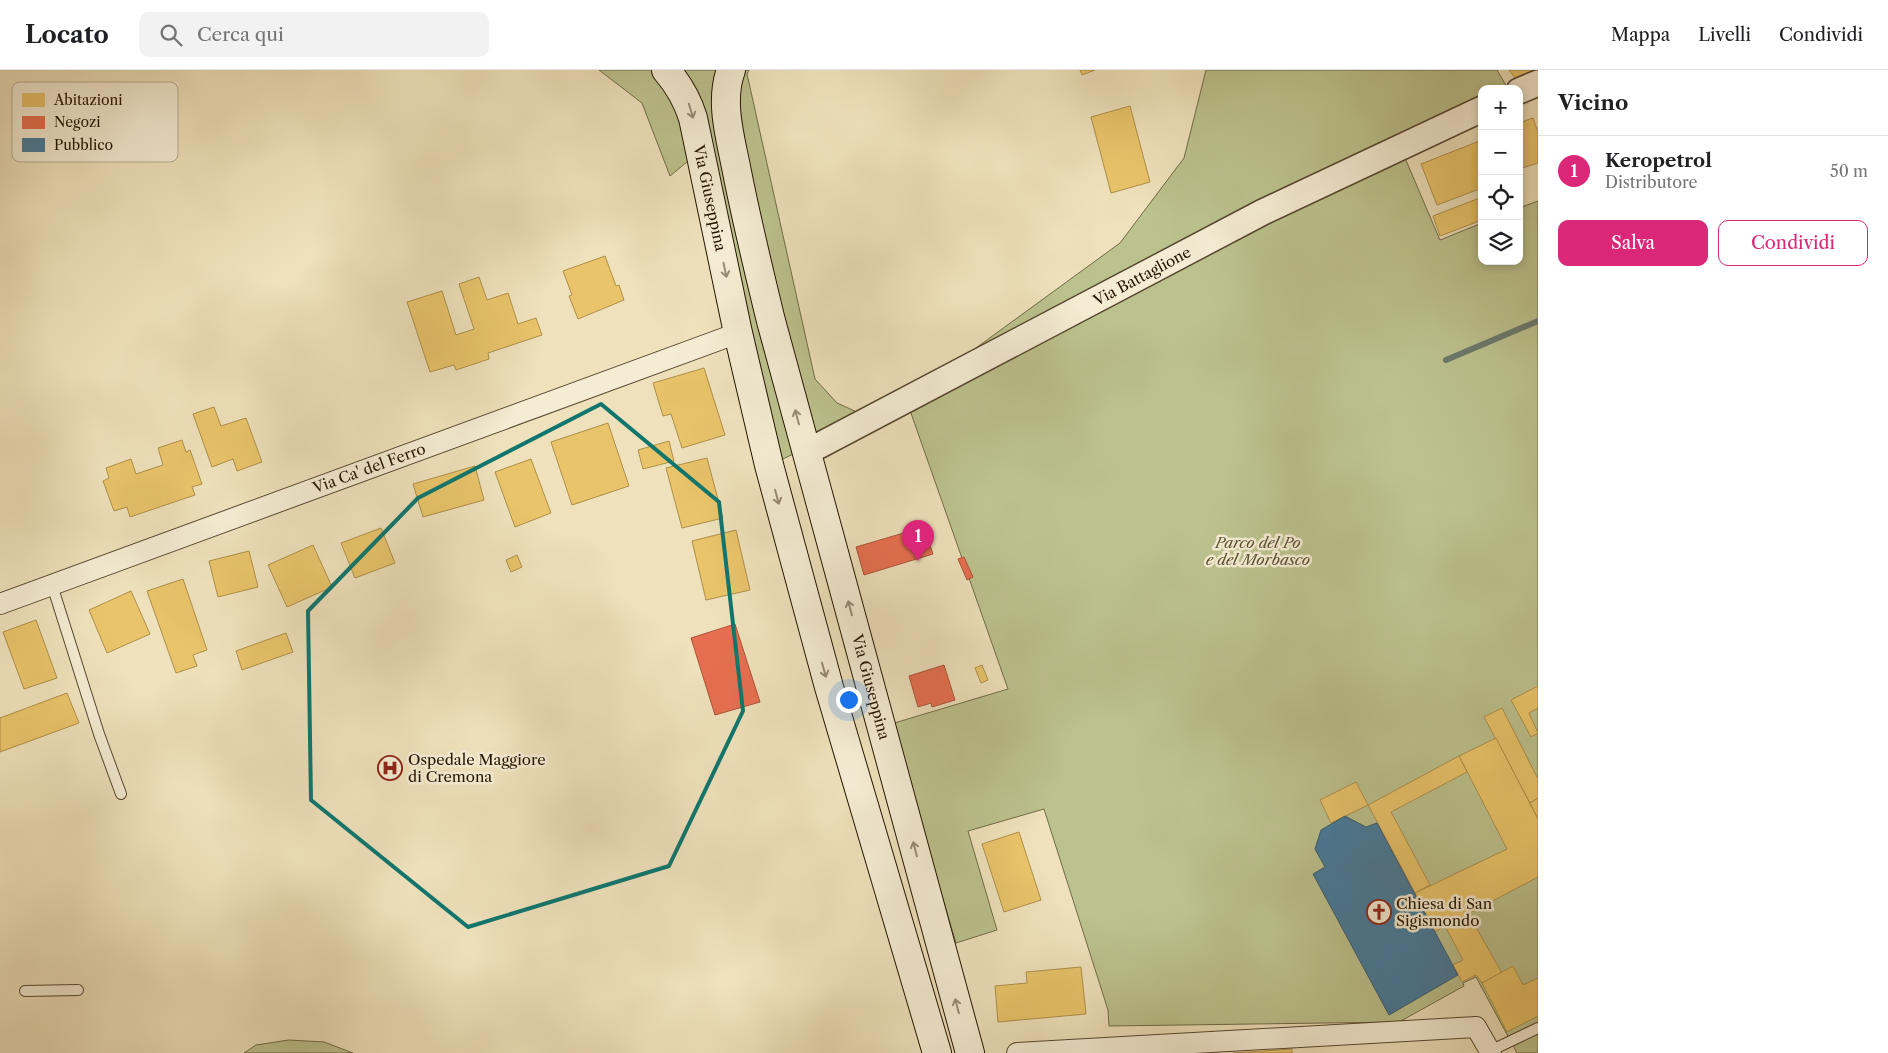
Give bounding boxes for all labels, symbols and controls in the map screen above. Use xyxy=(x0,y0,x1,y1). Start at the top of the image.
search box xyxy=(139,12,489,57)
text: Locato xyxy=(25,20,109,49)
icon: search xyxy=(157,21,185,49)
text: Cerca qui xyxy=(197,23,284,46)
text: Mappa xyxy=(1611,24,1670,46)
text: Livelli xyxy=(1698,24,1751,46)
text: Condividi xyxy=(1779,24,1863,46)
legend xyxy=(12,82,178,162)
map controls xyxy=(1478,85,1523,265)
button: + xyxy=(1478,85,1523,130)
text: Vicino xyxy=(1558,90,1628,115)
text: Abitazioni xyxy=(53,91,123,109)
one-way arrow xyxy=(686,103,696,119)
text: Negozi xyxy=(54,113,100,131)
button: − xyxy=(1478,130,1523,175)
text: Pubblico xyxy=(54,136,113,154)
street label: Via Giuseppina xyxy=(689,142,731,253)
text: Keropetrol xyxy=(1605,149,1712,172)
text: 1 xyxy=(1570,161,1578,181)
text: 50 m xyxy=(1830,161,1868,181)
text: Distributore xyxy=(1605,172,1697,192)
button: locate xyxy=(1478,175,1523,220)
button: layers xyxy=(1478,220,1523,265)
button: Salva xyxy=(1558,220,1708,266)
button: Condividi xyxy=(1718,220,1868,266)
street label: Via Battaglione xyxy=(1089,242,1194,310)
one-way arrow xyxy=(721,262,730,278)
one-way arrow xyxy=(792,410,801,426)
street label: Via Ca' del Ferro xyxy=(309,439,428,498)
one-way arrow xyxy=(773,488,783,504)
pin: 1 xyxy=(902,520,934,561)
park label: Parco del Po e del Morbasco xyxy=(1206,533,1310,569)
one-way arrow xyxy=(844,600,854,616)
street label: Via Giuseppina xyxy=(848,631,894,742)
one-way arrow xyxy=(820,662,830,678)
your location xyxy=(836,687,862,713)
place label: Ospedale Maggiore di Cremona xyxy=(408,750,546,786)
hospital icon: Ospedale Maggiore di Cremona xyxy=(377,755,403,781)
one-way arrow xyxy=(909,841,919,857)
place label: Chiesa di San Sigismondo xyxy=(1396,894,1493,930)
church icon: Chiesa di San Sigismondo xyxy=(1366,899,1392,925)
one-way arrow xyxy=(952,998,961,1014)

